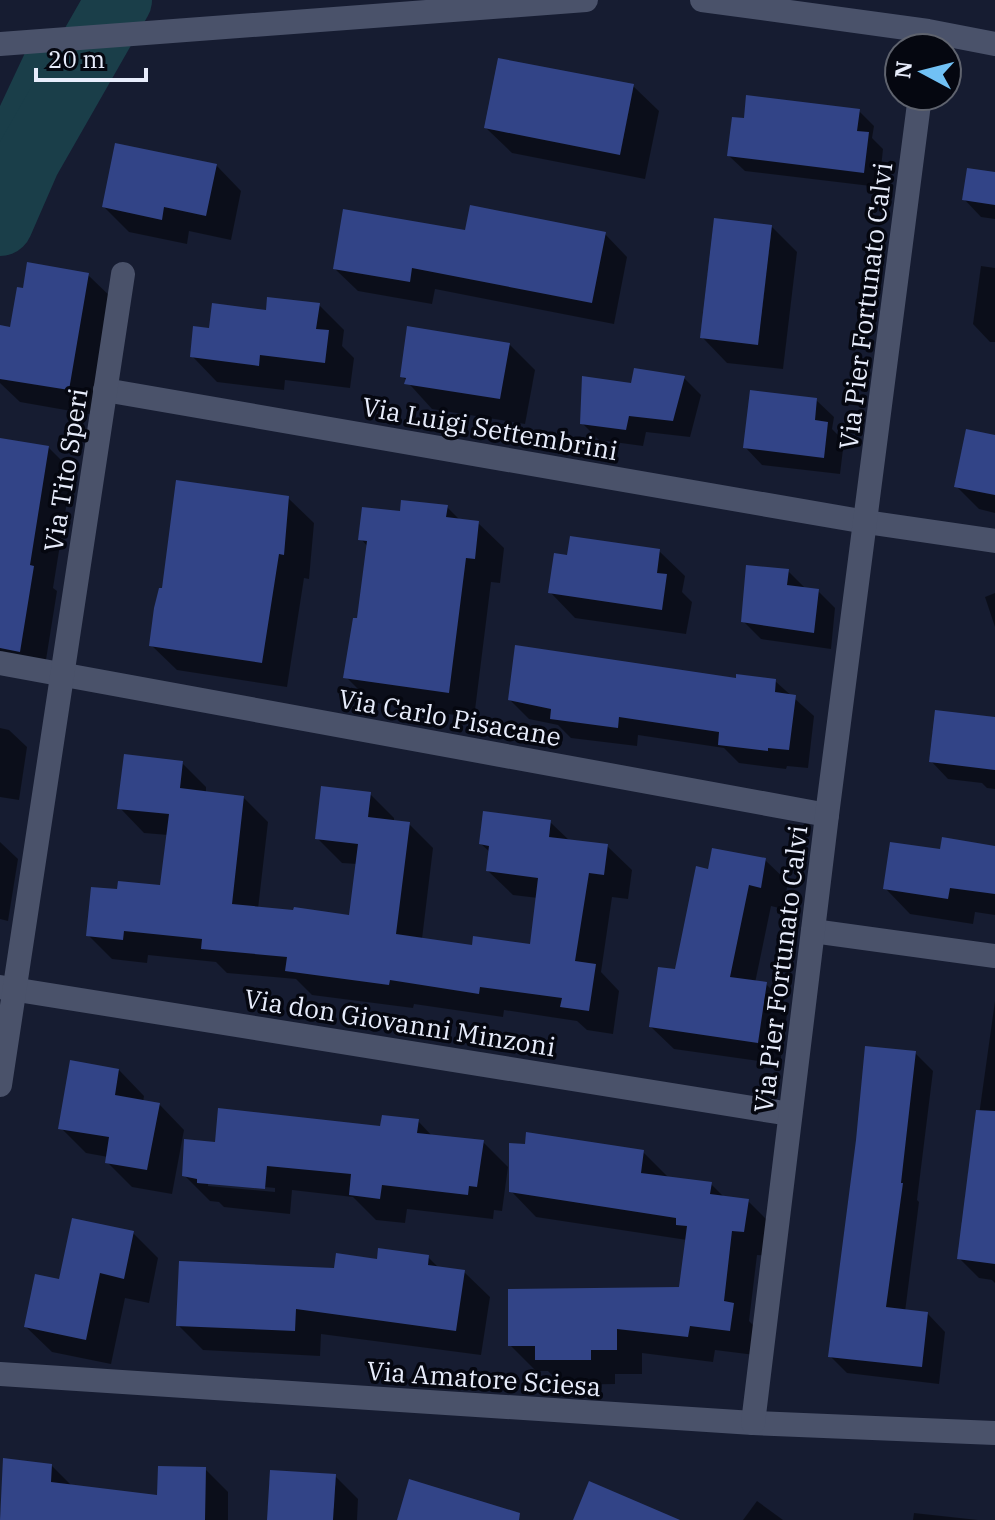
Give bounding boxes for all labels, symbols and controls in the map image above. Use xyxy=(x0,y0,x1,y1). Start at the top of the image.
scale bar xyxy=(36,32,146,82)
north arrow xyxy=(883,32,963,112)
text: 20 m xyxy=(48,43,105,75)
text: N xyxy=(887,59,918,80)
street label: Via Pier Fortunato Calvi xyxy=(831,160,899,452)
street label: Via Tito Speri xyxy=(35,386,95,554)
street label: Via Luigi Settembrini xyxy=(359,389,621,467)
street label: Via Carlo Pisacane xyxy=(336,681,564,753)
street label: Via Pier Fortunato Calvi xyxy=(746,823,814,1115)
street label: Via don Giovanni Minzoni xyxy=(242,981,558,1063)
street label: Via Amatore Sciesa xyxy=(366,1353,602,1403)

